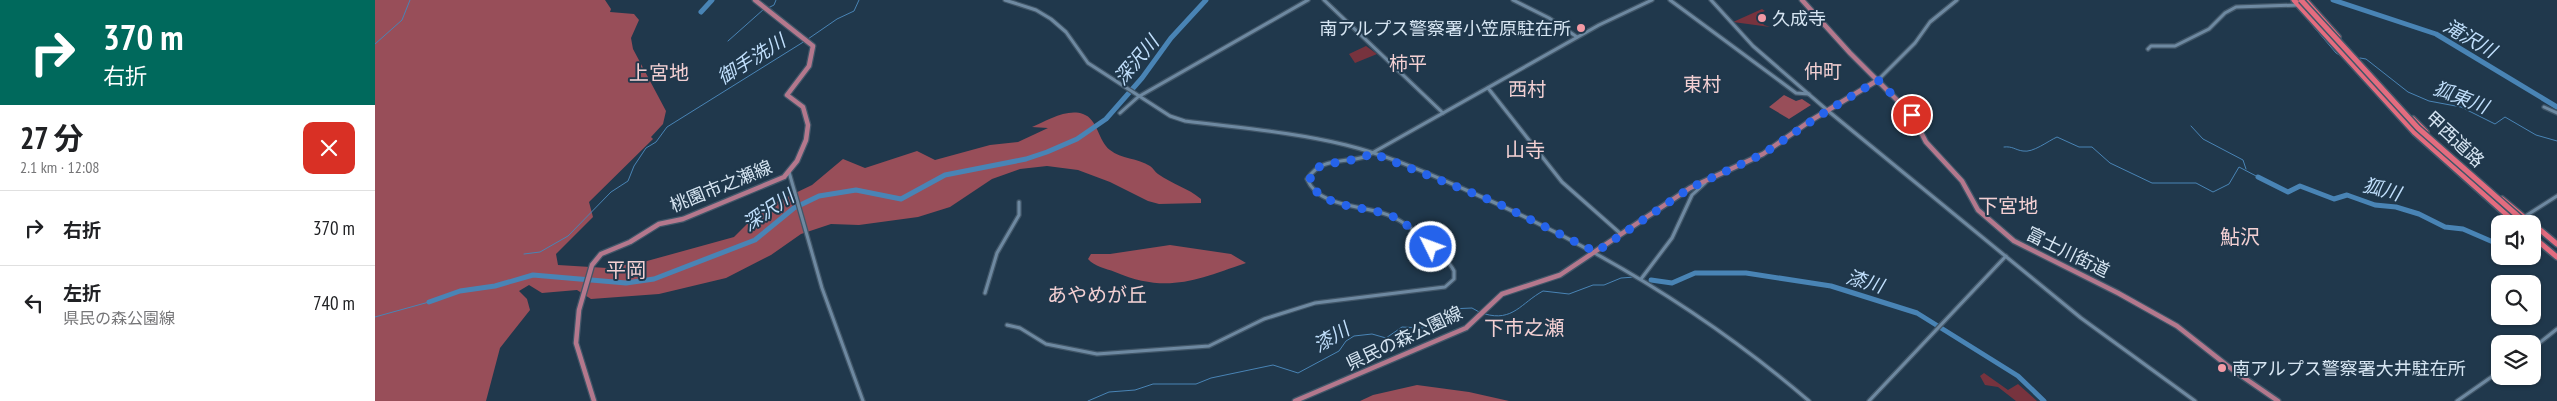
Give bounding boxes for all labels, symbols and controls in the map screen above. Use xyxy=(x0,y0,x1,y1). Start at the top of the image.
place label: 久成寺 xyxy=(1772,7,1826,30)
marker: 久成寺 xyxy=(1756,12,1768,24)
water label: 滝沢川 xyxy=(2439,13,2502,64)
text: 370 m xyxy=(103,14,184,60)
place label: 南アルプス警察署小笠原駐在所 xyxy=(1319,17,1571,40)
icon: right xyxy=(20,20,85,85)
marker: 南アルプス警察署小笠原駐在所 xyxy=(1575,22,1587,34)
water label: 御手洗川 xyxy=(712,28,791,89)
water label: 深沢川 xyxy=(1108,29,1165,90)
district label: 柿平 xyxy=(1389,51,1427,75)
district label: 仲町 xyxy=(1804,59,1842,83)
district label: 上宮地 xyxy=(629,60,689,86)
text: 右折 xyxy=(103,62,147,90)
district label: 東村 xyxy=(1683,72,1721,96)
water label: 狐東川 xyxy=(2430,76,2494,119)
district label: 西村 xyxy=(1508,77,1546,101)
pin xyxy=(1891,94,1933,136)
icon: arrive xyxy=(1898,101,1926,129)
street label: 甲西道路 xyxy=(2421,106,2489,172)
text: 27 分 xyxy=(20,118,84,157)
button: close xyxy=(303,122,355,174)
district label: 山寺 xyxy=(1505,137,1545,163)
street label: 桃園市之瀬線 xyxy=(667,155,775,217)
text: 2.1 km · 12:08 xyxy=(20,157,100,177)
water label: 狐川 xyxy=(2361,172,2405,206)
water label: 深沢川 xyxy=(738,183,800,236)
district label: 下宮地 xyxy=(1978,193,2038,219)
icon: right xyxy=(20,214,48,242)
map controls xyxy=(2491,215,2541,385)
button: sound xyxy=(2491,215,2541,265)
text: 370 m xyxy=(313,216,355,240)
text: 右折 xyxy=(63,218,101,242)
position arrow xyxy=(1404,220,1456,272)
street label: 富士川街道 xyxy=(2023,222,2113,282)
district label: 鮎沢 xyxy=(2220,224,2260,250)
district label: 平岡 xyxy=(606,257,646,283)
water label: 漆川 xyxy=(1843,264,1888,298)
button: search xyxy=(2491,275,2541,325)
text: 左折 xyxy=(63,281,101,305)
district label: あやめが丘 xyxy=(1047,282,1147,308)
icon: left xyxy=(20,289,48,317)
text: 740 m xyxy=(313,291,355,315)
street label: 県民の森公園線 xyxy=(1342,301,1466,375)
text: 県民の森公園線 xyxy=(63,308,175,328)
district label: 下市之瀬 xyxy=(1484,315,1564,341)
water label: 漆川 xyxy=(1309,316,1355,357)
button: layers xyxy=(2491,335,2541,385)
place label: 南アルプス警察署大井駐在所 xyxy=(2232,357,2466,380)
marker: 南アルプス警察署大井駐在所 xyxy=(2216,362,2228,374)

